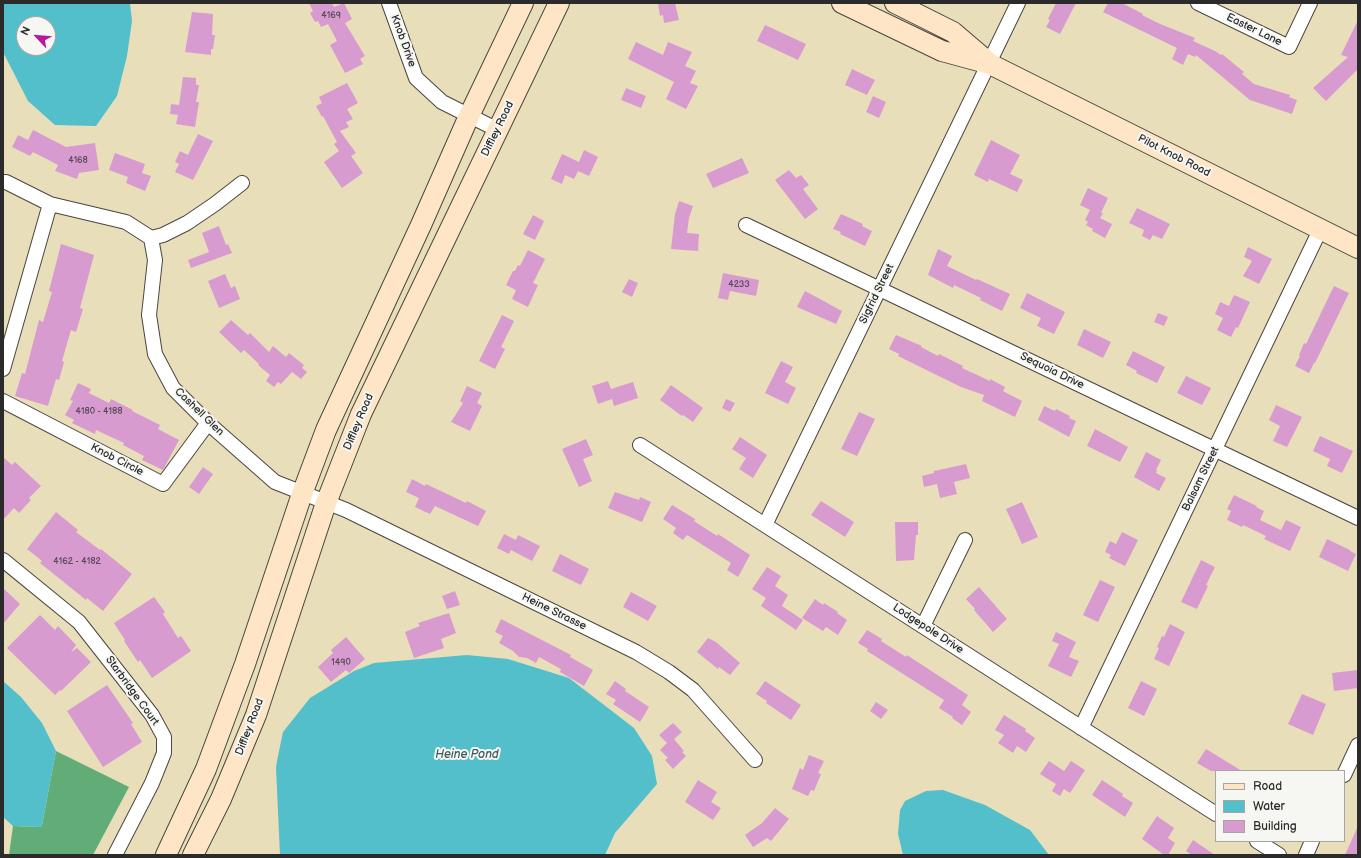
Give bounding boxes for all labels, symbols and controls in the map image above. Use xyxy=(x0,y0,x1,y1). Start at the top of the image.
house number: 4169 xyxy=(321,11,341,21)
street label: Easter Lane xyxy=(1224,11,1284,49)
street label: Knob Drive xyxy=(387,13,419,69)
north arrow xyxy=(16,16,56,56)
text: N xyxy=(18,24,33,38)
street label: Diffley Road xyxy=(479,99,517,159)
street label: Pilot Knob Road xyxy=(1136,132,1212,180)
house number: 4168 xyxy=(68,156,88,166)
street label: Sigfrid Street xyxy=(857,262,897,326)
house number: 4233 xyxy=(728,280,750,290)
street label: Sequoia Drive xyxy=(1018,350,1086,392)
street label: Cashell Glen xyxy=(172,385,226,439)
street label: Diffley Road xyxy=(341,392,377,452)
house number: 4180 - 4188 xyxy=(75,407,123,417)
street label: Knob Circle xyxy=(88,441,146,479)
street label: Balsam Street xyxy=(1180,445,1222,513)
house number: 4162 - 4182 xyxy=(53,557,101,567)
street label: Heine Strasse xyxy=(520,591,588,633)
street label: Lodgepole Drive xyxy=(890,601,966,657)
street label: Starbridge Court xyxy=(102,654,162,728)
house number: 1490 xyxy=(331,658,351,668)
street label: Diffley Road xyxy=(233,697,267,757)
water label: Heine Pond xyxy=(435,748,499,762)
legend xyxy=(1215,770,1345,842)
text: Road xyxy=(1253,779,1282,794)
text: Water xyxy=(1253,799,1285,814)
text: Building xyxy=(1253,819,1297,834)

